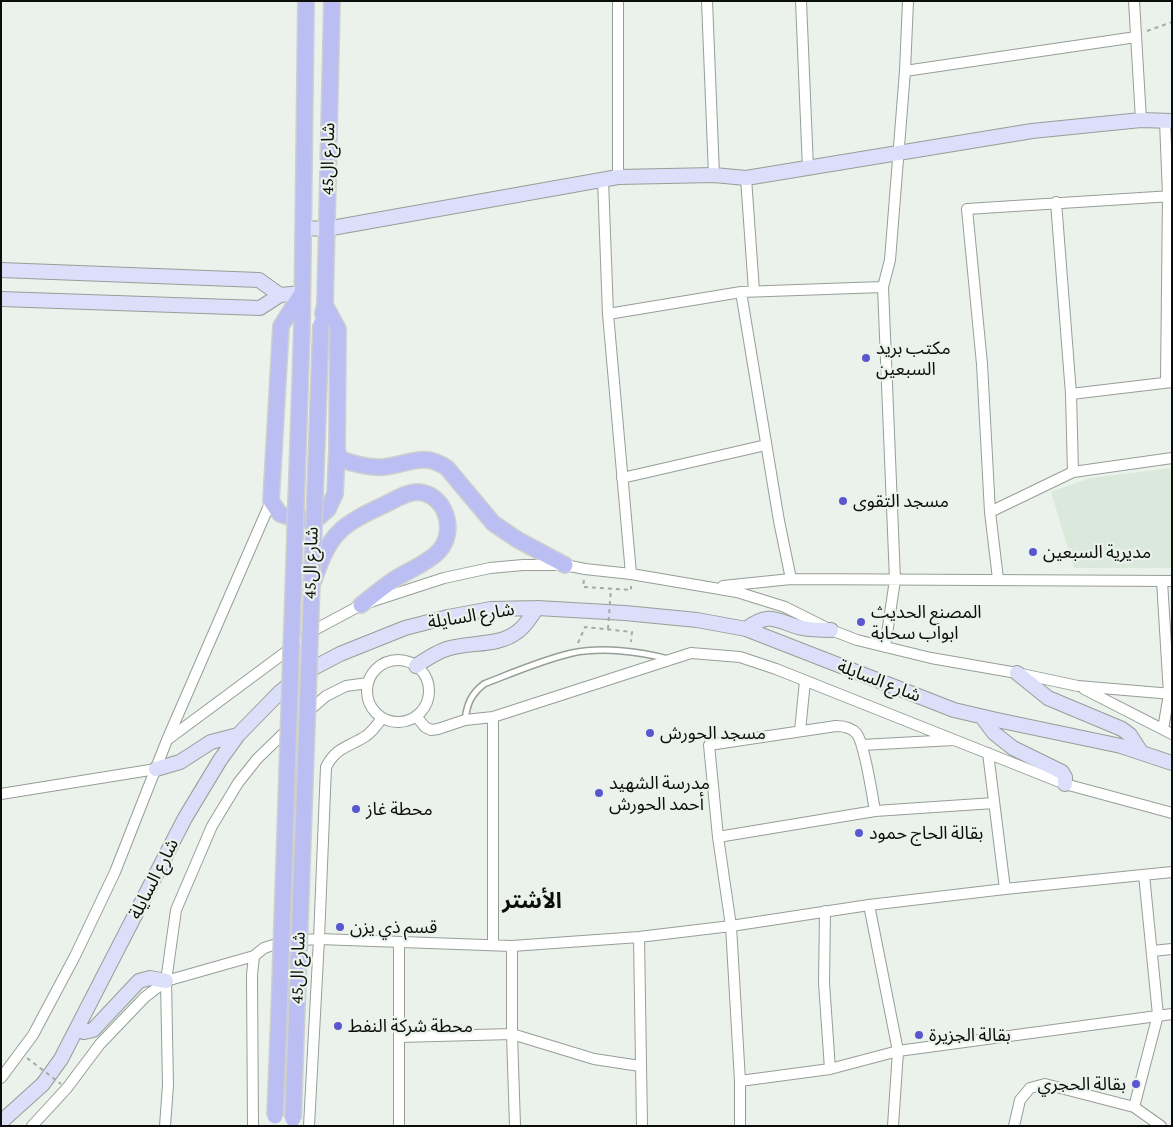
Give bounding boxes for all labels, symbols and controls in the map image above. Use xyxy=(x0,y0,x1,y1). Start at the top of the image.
street label: شارع ال45 xyxy=(317,122,339,196)
place label: مكتب بريد السبعين xyxy=(876,337,951,379)
marker: مكتب بريد السبعين xyxy=(860,352,872,364)
place label: مسجد التقوى xyxy=(853,490,949,512)
marker: مسجد التقوى xyxy=(837,495,849,507)
street label: شارع ال45 xyxy=(299,526,323,600)
place label: مديرية السبعين xyxy=(1043,541,1151,563)
marker: مديرية السبعين xyxy=(1027,546,1039,558)
street label: شارع السايلة xyxy=(426,598,516,634)
place label: المصنع الحديث ابواب سحابة xyxy=(871,601,982,644)
marker: المصنع الحديث ابواب سحابة xyxy=(855,616,867,628)
street label: شارع السايلة xyxy=(834,655,924,707)
place label: مسجد الحورش xyxy=(660,722,766,744)
marker: مسجد الحورش xyxy=(644,727,656,739)
place label: مدرسة الشهيد أحمد الحورش xyxy=(609,772,710,814)
marker: مدرسة الشهيد أحمد الحورش xyxy=(593,787,605,799)
place label: محطة غاز xyxy=(366,798,433,820)
marker: محطة غاز xyxy=(350,803,362,815)
place label: بقالة الحاج حمود xyxy=(869,822,983,844)
marker: بقالة الحاج حمود xyxy=(853,827,865,839)
street label: شارع السايلة xyxy=(125,835,183,923)
district label: الأشتر xyxy=(502,888,562,914)
place label: قسم ذي يزن xyxy=(350,916,437,938)
marker: قسم ذي يزن xyxy=(334,921,346,933)
street label: شارع ال45 xyxy=(286,931,310,1005)
place label: محطة شركة النفط xyxy=(348,1015,473,1037)
marker: محطة شركة النفط xyxy=(332,1020,344,1032)
place label: بقالة الجزيرة xyxy=(929,1024,1011,1046)
marker: بقالة الجزيرة xyxy=(913,1029,925,1041)
place label: بقالة الحجري xyxy=(1038,1073,1126,1095)
marker: بقالة الحجري xyxy=(1130,1078,1142,1090)

